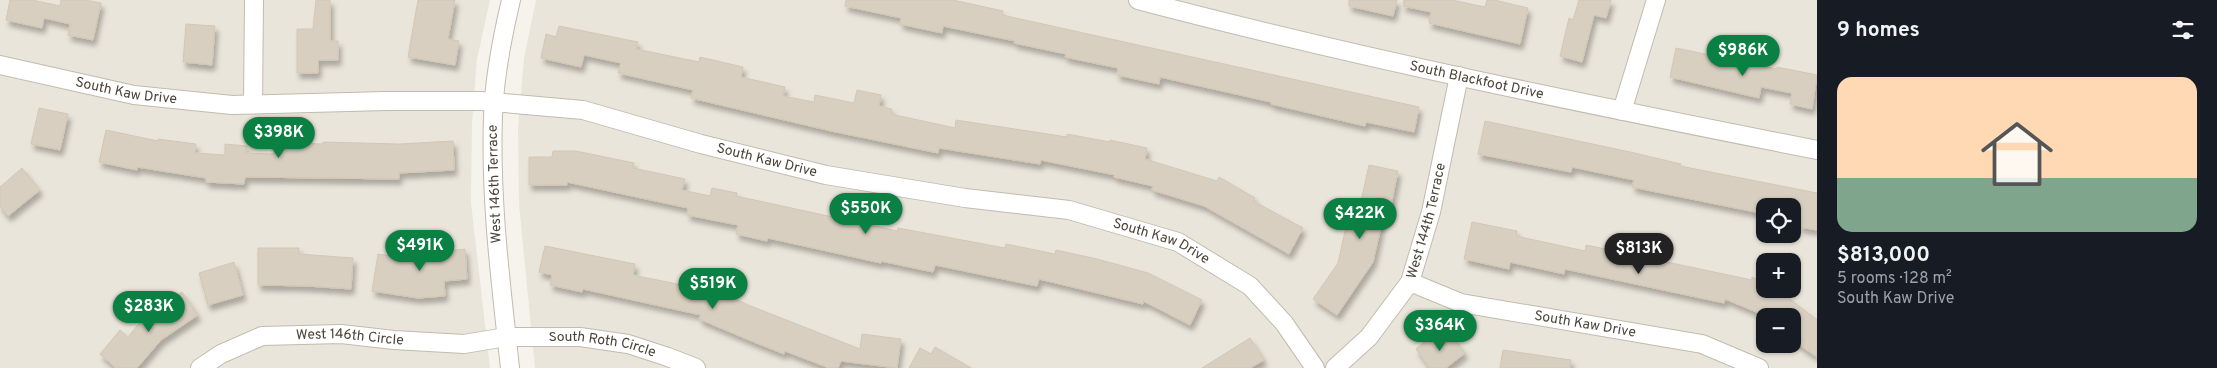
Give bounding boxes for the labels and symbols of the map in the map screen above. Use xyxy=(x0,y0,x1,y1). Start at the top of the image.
pin: $986K xyxy=(1708,34,1778,77)
street label: South Blackfoot Drive xyxy=(1408,57,1545,103)
street label: South Kaw Drive xyxy=(74,74,178,108)
pin: $398K xyxy=(244,116,314,159)
street label: West 146th Terrace xyxy=(484,124,506,244)
street label: South Kaw Drive xyxy=(715,140,819,181)
street label: West 144th Terrace xyxy=(1403,161,1449,281)
pin: $550K xyxy=(831,192,901,235)
pin: $422K xyxy=(1325,198,1395,240)
street label: South Kaw Drive xyxy=(1111,215,1213,268)
pin: $491K xyxy=(385,230,455,272)
pin: $813K xyxy=(1604,232,1674,275)
pin: $519K xyxy=(678,268,748,310)
pin: $283K xyxy=(114,290,184,333)
street label: South Kaw Drive xyxy=(1533,307,1637,341)
pin: $364K xyxy=(1405,310,1475,352)
street label: West 146th Circle xyxy=(296,325,404,349)
street label: South Roth Circle xyxy=(548,328,658,361)

